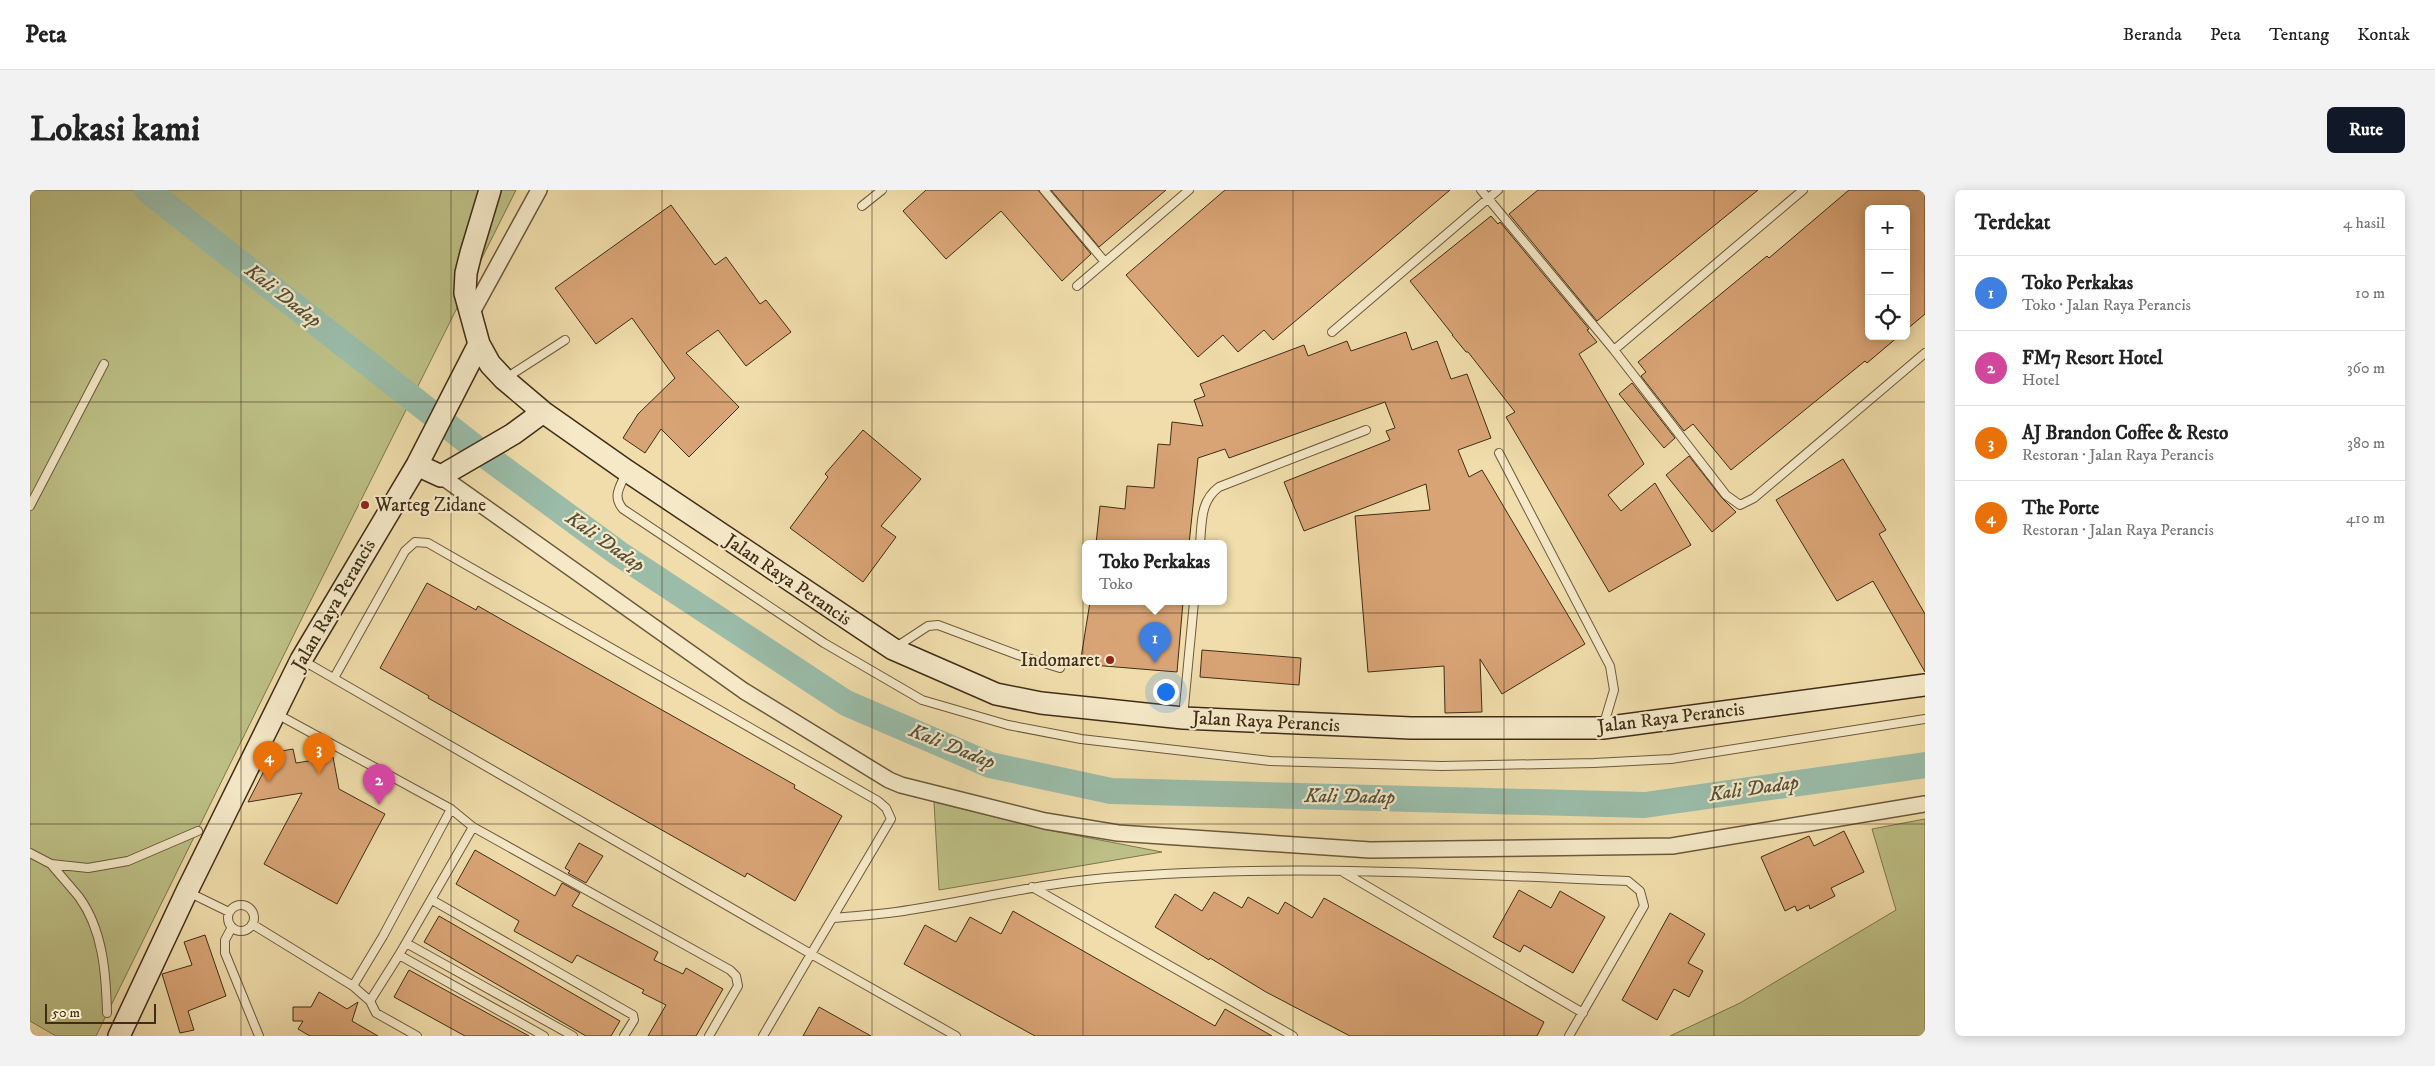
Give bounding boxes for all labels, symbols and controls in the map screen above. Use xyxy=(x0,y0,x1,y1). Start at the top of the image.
text: Peta xyxy=(25,20,66,50)
text: Beranda xyxy=(2123,24,2182,46)
text: Peta xyxy=(2210,24,2241,46)
text: Tentang xyxy=(2269,24,2329,46)
text: Kontak xyxy=(2357,24,2410,46)
button: Rute xyxy=(2327,107,2405,153)
text: Lokasi kami xyxy=(30,108,200,152)
map controls xyxy=(1865,205,1910,340)
button: + xyxy=(1865,205,1910,250)
text: Terdekat xyxy=(1975,210,2050,236)
text: 4 hasil xyxy=(2343,213,2385,233)
button: − xyxy=(1865,250,1910,295)
water label: Kali Dadap xyxy=(239,258,327,334)
text: Toko Perkakas xyxy=(2022,272,2133,295)
text: 1 xyxy=(1988,283,1994,303)
text: 10 m xyxy=(2355,283,2385,303)
button: locate xyxy=(1865,295,1910,340)
text: Toko · Jalan Raya Perancis xyxy=(2022,295,2191,315)
text: FM7 Resort Hotel xyxy=(2022,347,2163,370)
text: 2 xyxy=(1987,358,1995,378)
text: 360 m xyxy=(2347,358,2385,378)
text: Hotel xyxy=(2022,370,2060,390)
text: AJ Brandon Coffee & Resto xyxy=(2022,422,2228,445)
text: 3 xyxy=(1988,433,1994,453)
text: 380 m xyxy=(2347,433,2385,453)
text: Restoran · Jalan Raya Perancis xyxy=(2022,445,2214,465)
place label: Warteg Zidane xyxy=(374,494,486,517)
text: The Porte xyxy=(2022,497,2099,520)
marker: Warteg Zidane xyxy=(359,499,371,511)
water label: Kali Dadap xyxy=(560,505,649,578)
text: 4 xyxy=(1986,508,1996,528)
text: 410 m xyxy=(2346,508,2385,528)
text: Restoran · Jalan Raya Perancis xyxy=(2022,520,2214,540)
street label: Jalan Raya Perancis xyxy=(719,528,856,631)
street label: Jalan Raya Perancis xyxy=(286,535,381,677)
popup xyxy=(1082,540,1227,605)
text: Toko Perkakas xyxy=(1099,551,1210,574)
text: Toko xyxy=(1099,574,1133,594)
pin: 1 xyxy=(1139,622,1171,663)
place label: Indomaret xyxy=(1020,649,1100,672)
marker: Indomaret xyxy=(1104,654,1116,666)
your location xyxy=(1153,679,1179,705)
street label: Jalan Raya Perancis xyxy=(1594,698,1746,739)
street label: Jalan Raya Perancis xyxy=(1190,707,1340,737)
water label: Kali Dadap xyxy=(904,718,999,776)
pin: 3 xyxy=(303,733,335,774)
pin: 4 xyxy=(253,741,285,782)
pin: 2 xyxy=(363,764,395,805)
water label: Kali Dadap xyxy=(1706,770,1801,808)
water label: Kali Dadap xyxy=(1303,784,1396,810)
scale bar xyxy=(45,1001,156,1024)
text: 50 m xyxy=(52,1004,80,1022)

